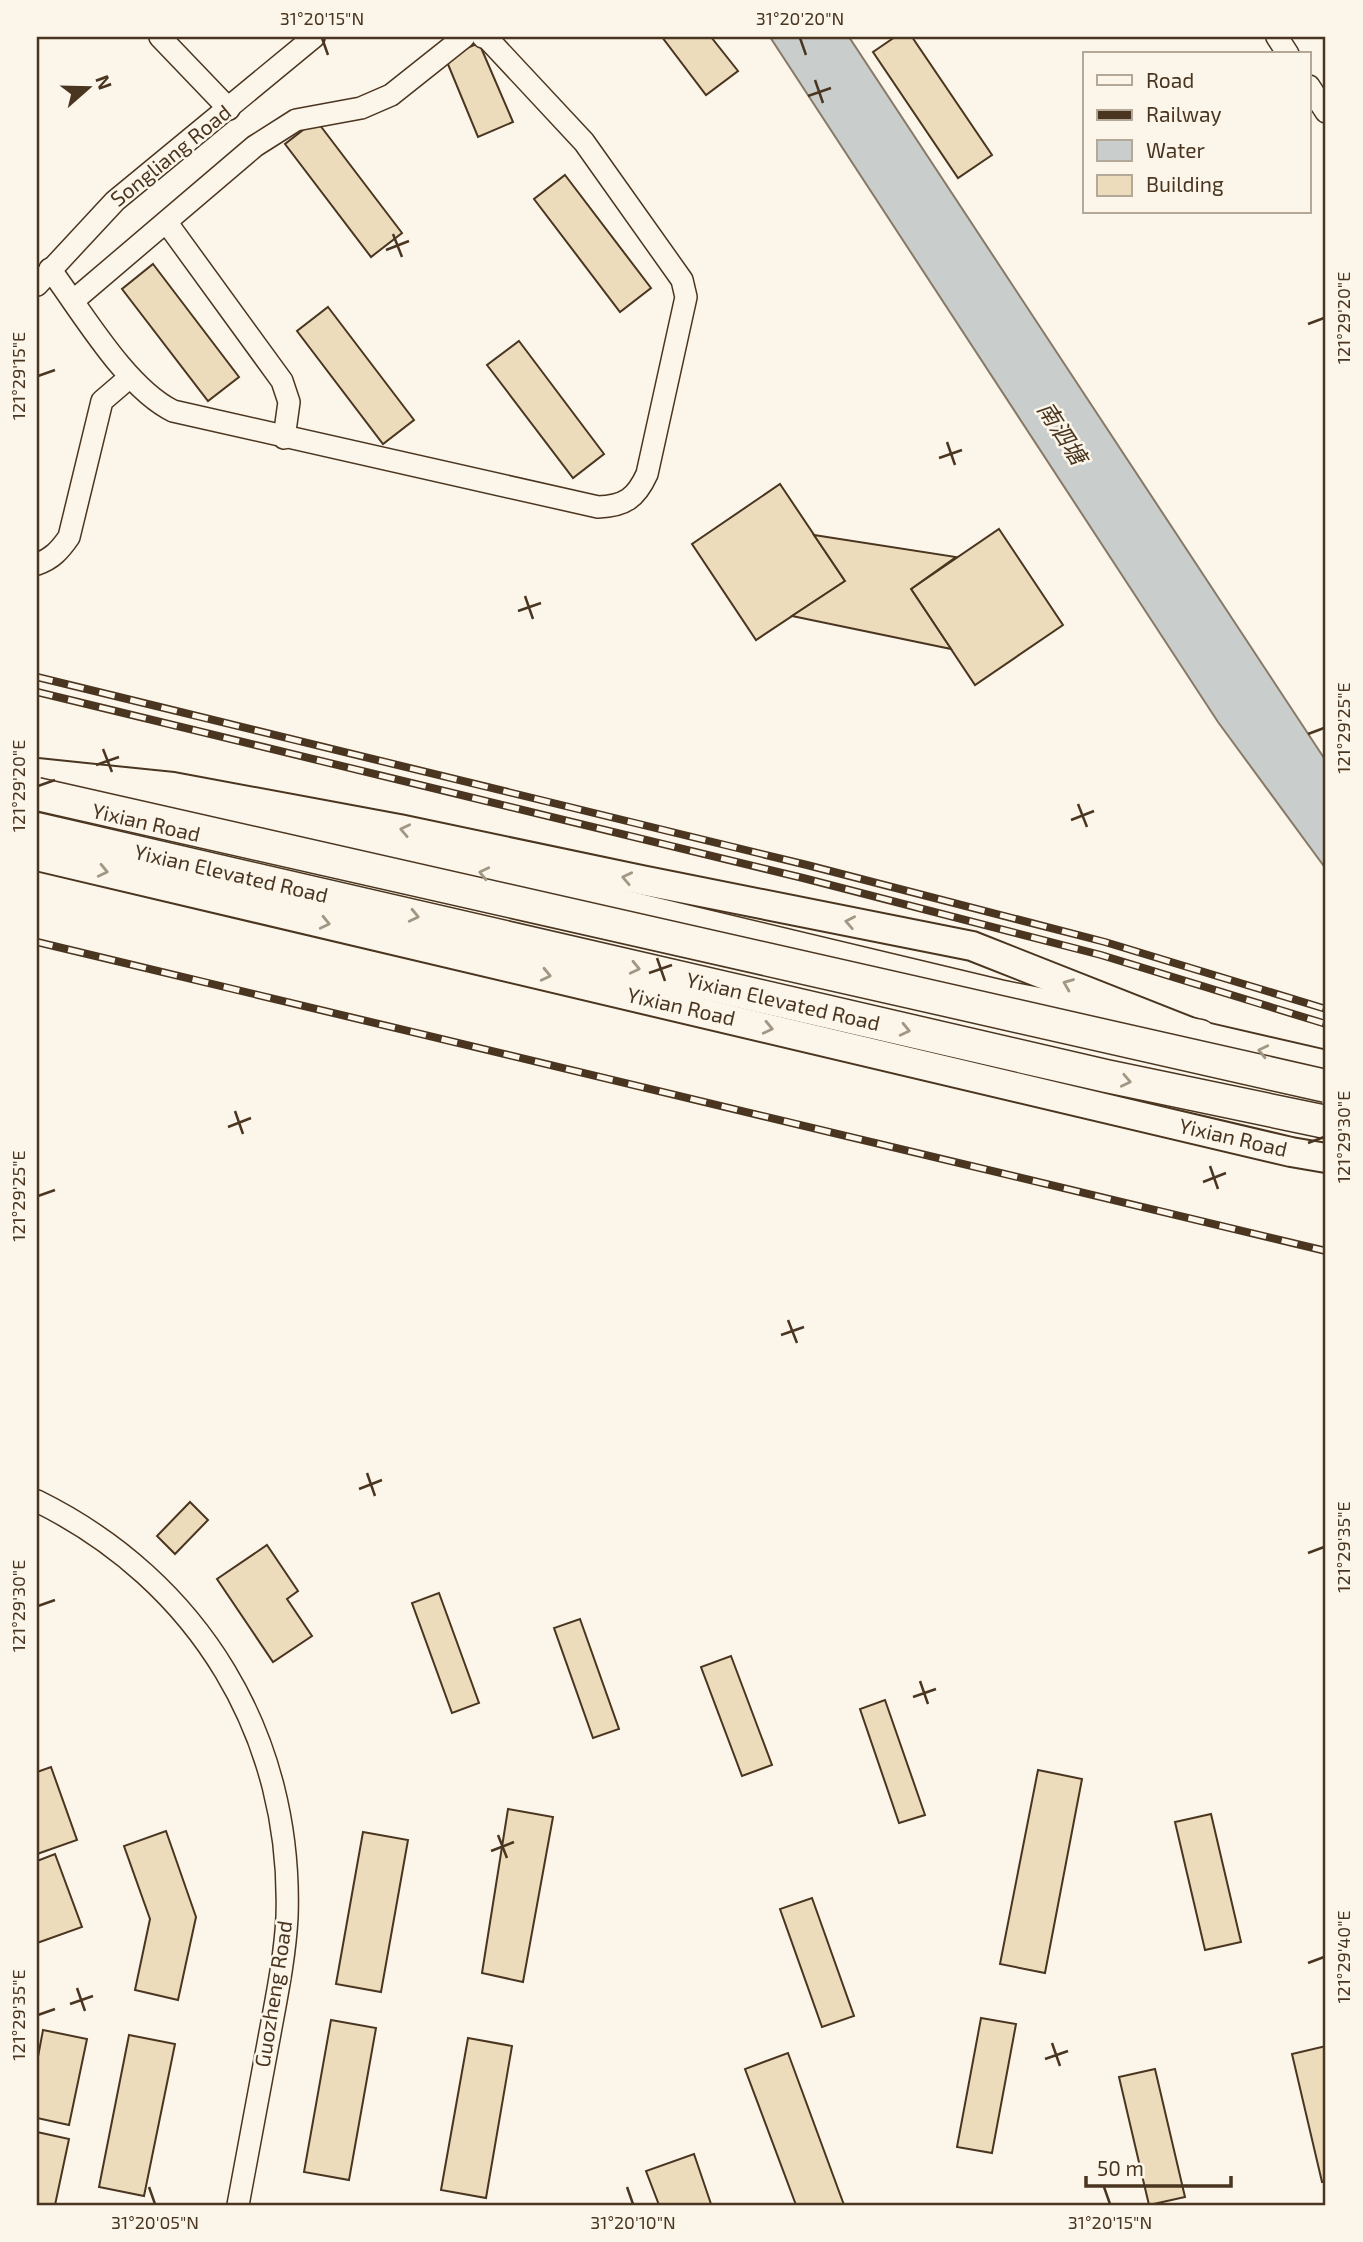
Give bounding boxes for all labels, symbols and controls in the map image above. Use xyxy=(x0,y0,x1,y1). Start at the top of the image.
text: 31°20'15"N xyxy=(280,7,364,29)
text: 31°20'20"N xyxy=(756,7,844,29)
north arrow xyxy=(52,52,122,122)
legend xyxy=(1083,52,1310,214)
text: Road xyxy=(1146,67,1194,92)
text: N xyxy=(91,72,118,92)
street label: Songliang Road xyxy=(105,99,235,211)
text: Railway xyxy=(1146,101,1222,126)
text: Water xyxy=(1146,137,1205,162)
text: Building xyxy=(1146,171,1224,196)
text: 121°29'20"E xyxy=(1332,272,1354,364)
text: 121°29'15"E xyxy=(7,332,29,420)
water label: 南泗塘 xyxy=(1032,396,1096,472)
text: 121°29'25"E xyxy=(1332,682,1354,774)
text: 121°29'20"E xyxy=(7,740,29,832)
street label: Yixian Road xyxy=(90,797,203,846)
one-way arrow xyxy=(399,824,411,839)
street label: Yixian Elevated Road xyxy=(132,838,331,907)
one-way arrow xyxy=(97,862,109,877)
one-way arrow xyxy=(478,867,490,881)
one-way arrow xyxy=(621,871,633,886)
one-way arrow xyxy=(408,908,420,923)
one-way arrow xyxy=(319,915,331,929)
one-way arrow xyxy=(844,915,856,930)
one-way arrow xyxy=(629,959,641,974)
street label: Yixian Elevated Road xyxy=(684,966,883,1035)
one-way arrow xyxy=(540,967,552,982)
one-way arrow xyxy=(1063,978,1075,992)
street label: Yixian Road xyxy=(625,981,738,1030)
one-way arrow xyxy=(761,1020,773,1034)
one-way arrow xyxy=(899,1022,911,1036)
one-way arrow xyxy=(1257,1045,1269,1059)
one-way arrow xyxy=(1120,1072,1132,1087)
text: 121°29'30"E xyxy=(1332,1091,1354,1183)
street label: Yixian Road xyxy=(1177,1112,1290,1161)
text: 121°29'25"E xyxy=(7,1150,29,1242)
text: 121°29'35"E xyxy=(1332,1501,1354,1593)
text: 121°29'30"E xyxy=(7,1560,29,1652)
text: 121°29'40"E xyxy=(1332,1910,1354,2004)
street label: Guozheng Road xyxy=(249,1919,296,2069)
text: 121°29'35"E xyxy=(7,1969,29,2061)
scale bar xyxy=(1086,2144,1232,2188)
text: 50 m xyxy=(1097,2155,1144,2180)
text: 31°20'05"N xyxy=(111,2211,199,2233)
text: 31°20'10"N xyxy=(590,2211,676,2233)
text: 31°20'15"N xyxy=(1068,2211,1152,2233)

